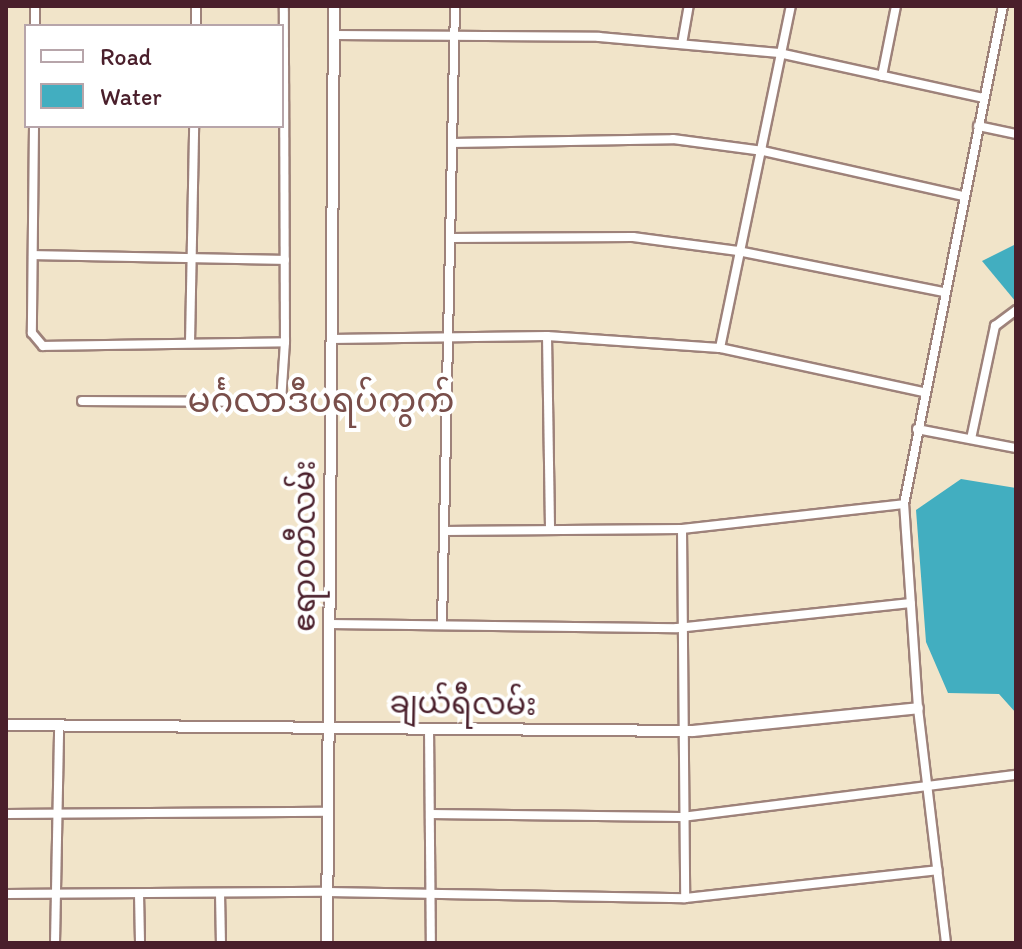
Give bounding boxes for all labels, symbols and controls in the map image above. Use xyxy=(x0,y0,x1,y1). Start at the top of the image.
legend xyxy=(24,24,284,128)
text: Road xyxy=(100,42,152,71)
text: Water xyxy=(100,82,162,111)
district label: မင်္ဂလာဒီပရပ်ကွက် xyxy=(187,381,455,421)
street label: ဧရာဝတီလမ်း xyxy=(287,460,323,632)
street label: ချယ်ရီလမ်း xyxy=(389,685,537,723)

